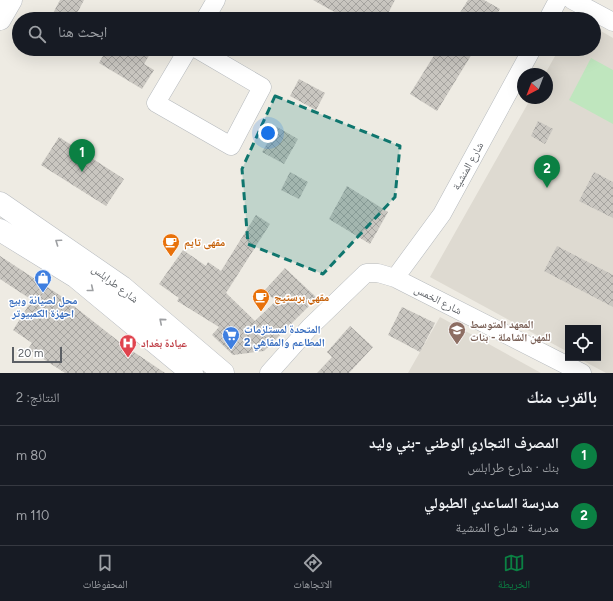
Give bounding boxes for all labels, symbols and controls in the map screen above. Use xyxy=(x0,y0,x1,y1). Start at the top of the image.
search box xyxy=(12,12,601,56)
icon: search xyxy=(26,23,48,45)
text: ابحث هنا xyxy=(58,23,107,41)
north arrow xyxy=(517,68,553,104)
your location xyxy=(258,123,278,143)
pin: 1 xyxy=(69,139,95,172)
street label: شارع المنشية xyxy=(450,140,486,192)
pin: 2 xyxy=(534,155,560,188)
cafe icon: مقهى تايم xyxy=(161,232,181,257)
place label: مقهى تايم xyxy=(184,236,225,250)
one-way arrow xyxy=(55,239,62,247)
street label: شارع طرابلس xyxy=(89,262,141,306)
shop icon: محل لصيانة وبيع احهزة الكمبيوتر xyxy=(33,268,53,293)
street label: شارع الخمس xyxy=(412,282,464,318)
one-way arrow xyxy=(86,285,94,292)
cafe icon: مقهي برستيج xyxy=(251,287,271,312)
place label: مقهي برستيج xyxy=(274,291,329,305)
place label: محل لصيانة وبيع احهزة الكمبيوتر xyxy=(8,294,78,320)
one-way arrow xyxy=(159,318,166,325)
place label: المعهد المتوسط للمهن الشاملة - بنات xyxy=(470,318,551,345)
school or university icon: المعهد المتوسط للمهن الشاملة - بنات xyxy=(447,320,467,345)
place label: المتحدة لمستلزمات المطاعم والمقاهي 2 xyxy=(244,323,325,350)
supermarket icon: المتحدة لمستلزمات المطاعم والمقاهي 2 xyxy=(221,325,241,350)
map controls xyxy=(565,325,601,361)
button: locate xyxy=(565,325,601,361)
hospital icon: عيادة بغداد xyxy=(118,333,138,358)
place label: عيادة بغداد xyxy=(141,337,187,350)
scale bar xyxy=(12,345,62,364)
text: 20 m xyxy=(18,347,43,360)
text: بالقرب منك xyxy=(527,387,597,407)
text: النتائج: 2 xyxy=(16,390,60,405)
text: المصرف التجاري الوطني -بني وليد xyxy=(369,434,559,452)
text: 80 m xyxy=(16,448,47,463)
text: 1 xyxy=(581,448,587,463)
text: بنك · شارع طرابلس xyxy=(468,460,559,475)
text: مدرسة الساعدي الطبولي xyxy=(424,494,559,512)
text: 110 m xyxy=(16,508,49,523)
text: 2 xyxy=(580,508,588,523)
text: مدرسة · شارع المنشية xyxy=(456,520,559,535)
tab: المحفوظات xyxy=(83,552,128,595)
tab: الاتجاهات xyxy=(293,552,332,595)
tab: الخريطة xyxy=(498,552,530,595)

